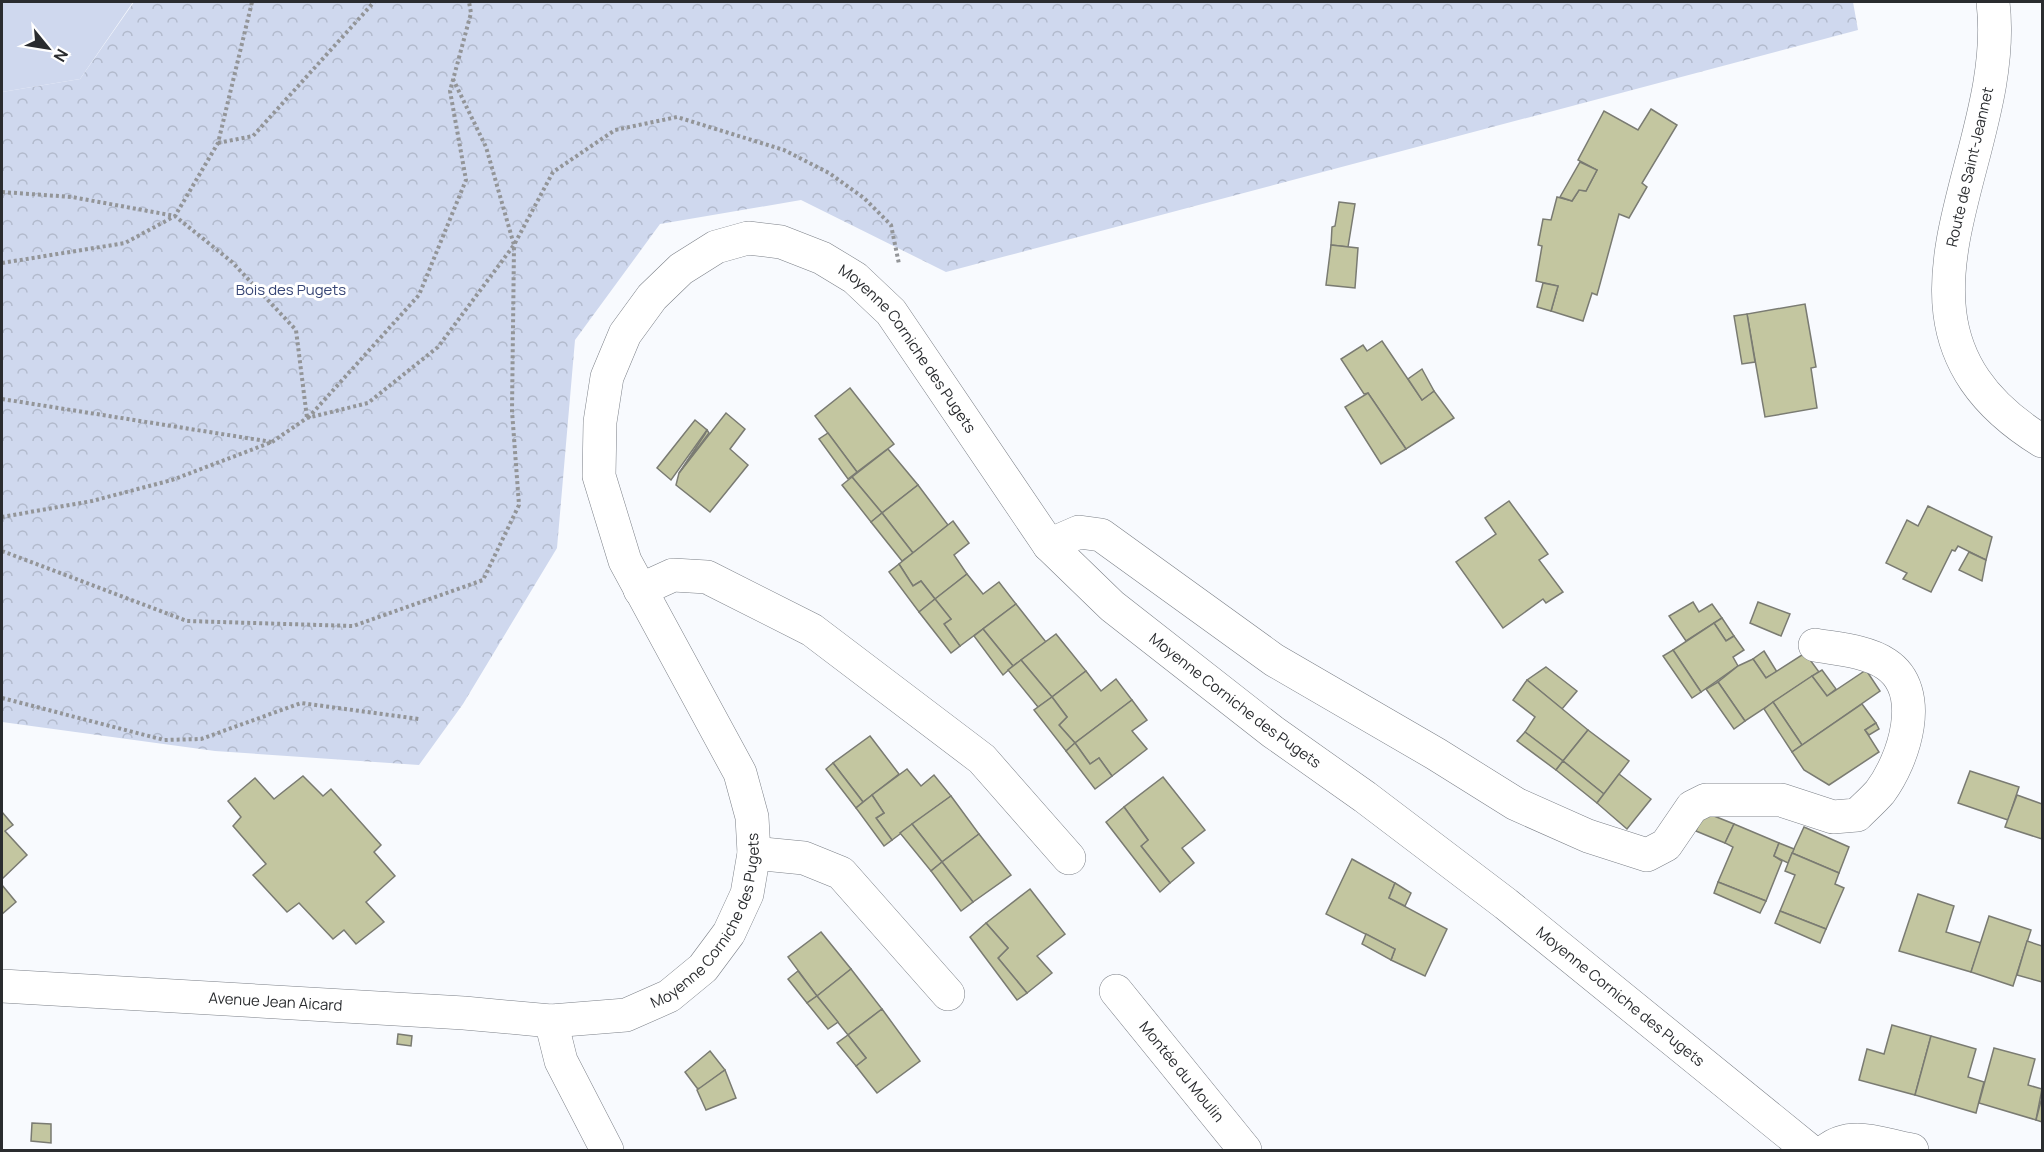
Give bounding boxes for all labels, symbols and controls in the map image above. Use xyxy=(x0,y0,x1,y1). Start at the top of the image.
north arrow xyxy=(18,18,78,78)
text: N xyxy=(49,45,73,66)
street label: Route de Saint-Jeannet xyxy=(1941,85,1998,249)
street label: Moyenne Corniche des Pugets xyxy=(835,259,981,437)
park label: Bois des Pugets xyxy=(236,279,346,300)
street label: Moyenne Corniche des Pugets xyxy=(1145,628,1326,773)
street label: Moyenne Corniche des Pugets xyxy=(647,832,764,1013)
street label: Moyenne Corniche des Pugets xyxy=(1532,922,1709,1071)
street label: Avenue Jean Aicard xyxy=(208,987,343,1016)
street label: Montée du Moulin xyxy=(1135,1017,1229,1126)

